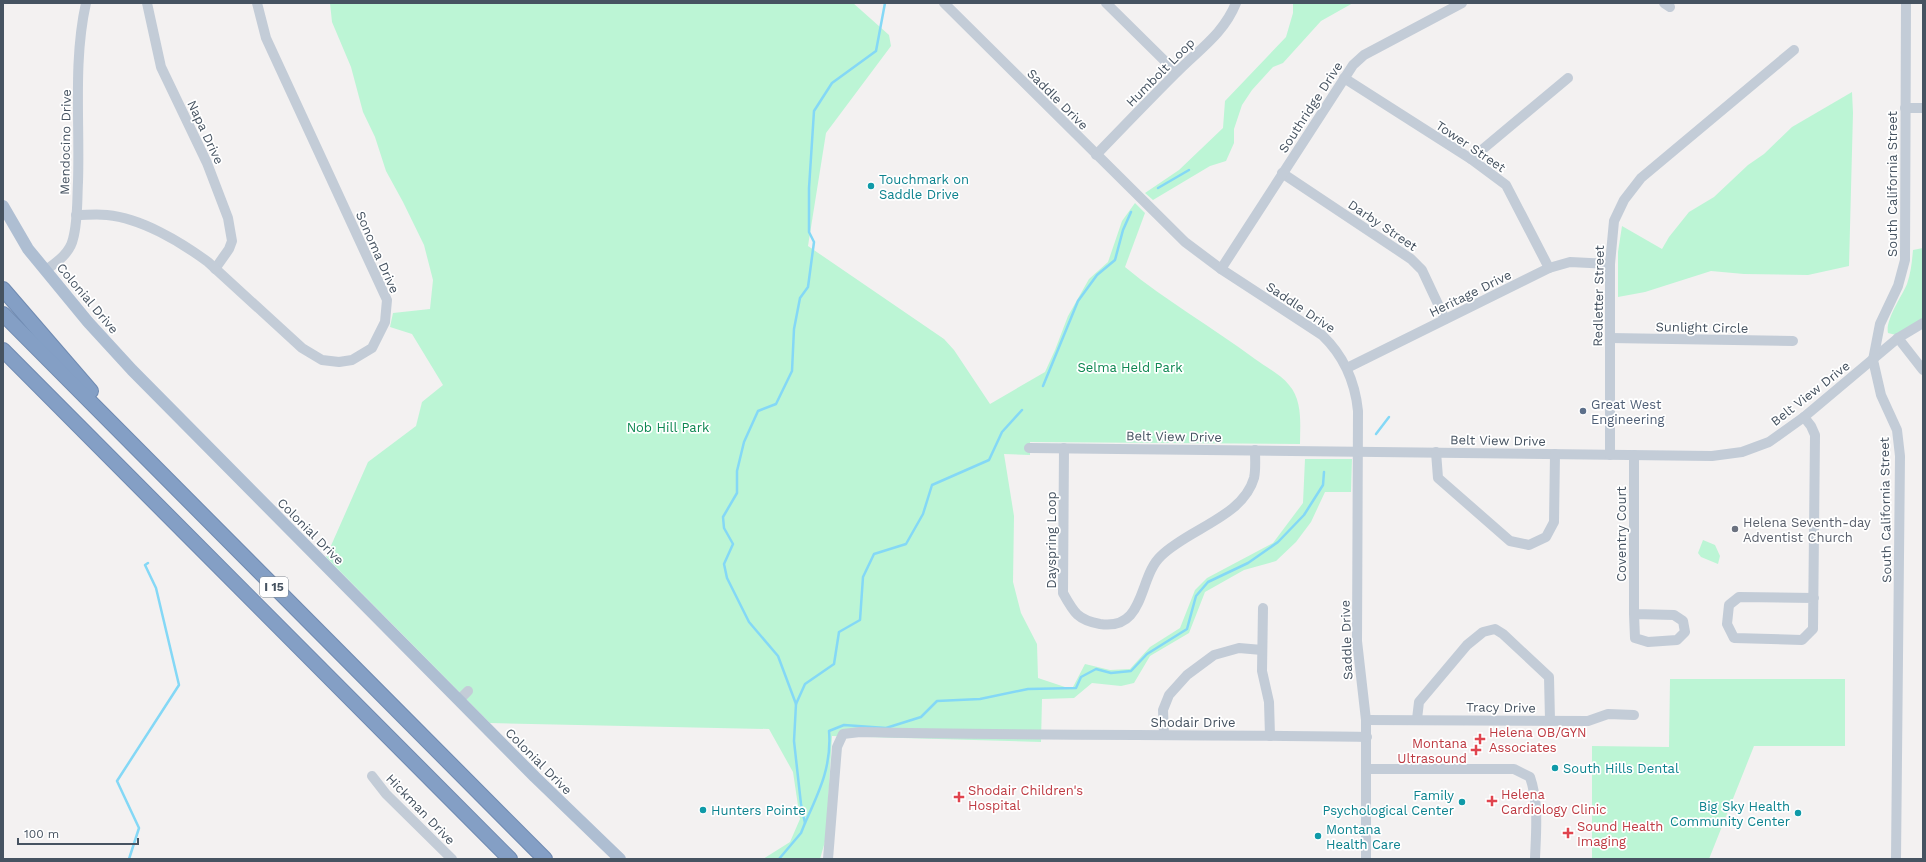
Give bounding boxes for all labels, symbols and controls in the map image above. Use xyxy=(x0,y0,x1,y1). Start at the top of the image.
street label: Humbolt Loop xyxy=(1123,35,1198,110)
street label: Southridge Drive xyxy=(1275,59,1346,156)
street label: Saddle Drive xyxy=(1024,66,1091,133)
street label: Mendocino Drive xyxy=(57,89,74,195)
street label: Napa Drive xyxy=(184,98,227,167)
street label: South California Street xyxy=(1885,110,1900,257)
street label: Tower Street xyxy=(1433,118,1509,176)
place label: Touchmark on Saddle Drive xyxy=(879,172,969,202)
marker: Touchmark on Saddle Drive xyxy=(866,181,876,191)
street label: Darby Street xyxy=(1345,197,1421,254)
street label: Sonoma Drive xyxy=(353,209,402,296)
street label: Redletter Street xyxy=(1590,245,1607,347)
street label: Colonial Drive xyxy=(54,260,122,337)
street label: Heritage Drive xyxy=(1427,267,1514,320)
street label: Saddle Drive xyxy=(1263,279,1338,336)
street label: Sunlight Circle xyxy=(1655,319,1748,336)
street label: Belt View Drive xyxy=(1768,358,1853,429)
park label: Selma Held Park xyxy=(1077,360,1183,375)
place label: Great West Engineering xyxy=(1591,397,1665,427)
marker: Great West Engineering xyxy=(1578,406,1588,416)
park label: Nob Hill Park xyxy=(627,420,710,435)
street label: Belt View Drive xyxy=(1126,428,1222,445)
street label: Belt View Drive xyxy=(1450,432,1546,449)
street label: South California Street xyxy=(1877,436,1894,583)
street label: Coventry Court xyxy=(1614,486,1629,582)
street label: Dayspring Loop xyxy=(1044,491,1059,589)
street label: Colonial Drive xyxy=(274,495,347,568)
place label: Helena Seventh-day Adventist Church xyxy=(1743,515,1871,545)
marker: Helena Seventh-day Adventist Church xyxy=(1730,524,1740,534)
road number: I 15 xyxy=(260,577,288,597)
street label: Saddle Drive xyxy=(1338,600,1355,680)
street label: Tracy Drive xyxy=(1466,699,1536,716)
street label: Shodair Drive xyxy=(1151,715,1235,730)
street label: Colonial Drive xyxy=(502,725,575,798)
place label: Helena OB/GYN Associates xyxy=(1489,725,1587,755)
marker: Helena OB/GYN Associates xyxy=(1474,733,1486,745)
place label: Montana Ultrasound xyxy=(1397,736,1468,766)
marker: Montana Ultrasound xyxy=(1470,744,1482,756)
place label: South Hills Dental xyxy=(1563,761,1679,776)
marker: South Hills Dental xyxy=(1550,763,1560,773)
street label: Hickman Drive xyxy=(383,771,458,848)
place label: Shodair Children's Hospital xyxy=(968,783,1083,813)
place label: Helena Cardiology Clinic xyxy=(1501,787,1606,817)
place label: Family Psychological Center xyxy=(1322,788,1454,818)
marker: Shodair Children's Hospital xyxy=(953,791,965,803)
marker: Helena Cardiology Clinic xyxy=(1486,795,1498,807)
marker: Family Psychological Center xyxy=(1457,797,1467,807)
place label: Big Sky Health Community Center xyxy=(1670,799,1790,829)
place label: Hunters Pointe xyxy=(711,803,806,818)
marker: Hunters Pointe xyxy=(698,805,708,815)
marker: Big Sky Health Community Center xyxy=(1793,808,1803,818)
place label: Sound Health Imaging xyxy=(1577,819,1663,849)
scale bar xyxy=(18,820,138,846)
place label: Montana Health Care xyxy=(1326,822,1401,852)
text: 100 m xyxy=(24,827,59,841)
marker: Sound Health Imaging xyxy=(1562,827,1574,839)
marker: Montana Health Care xyxy=(1313,831,1323,841)

